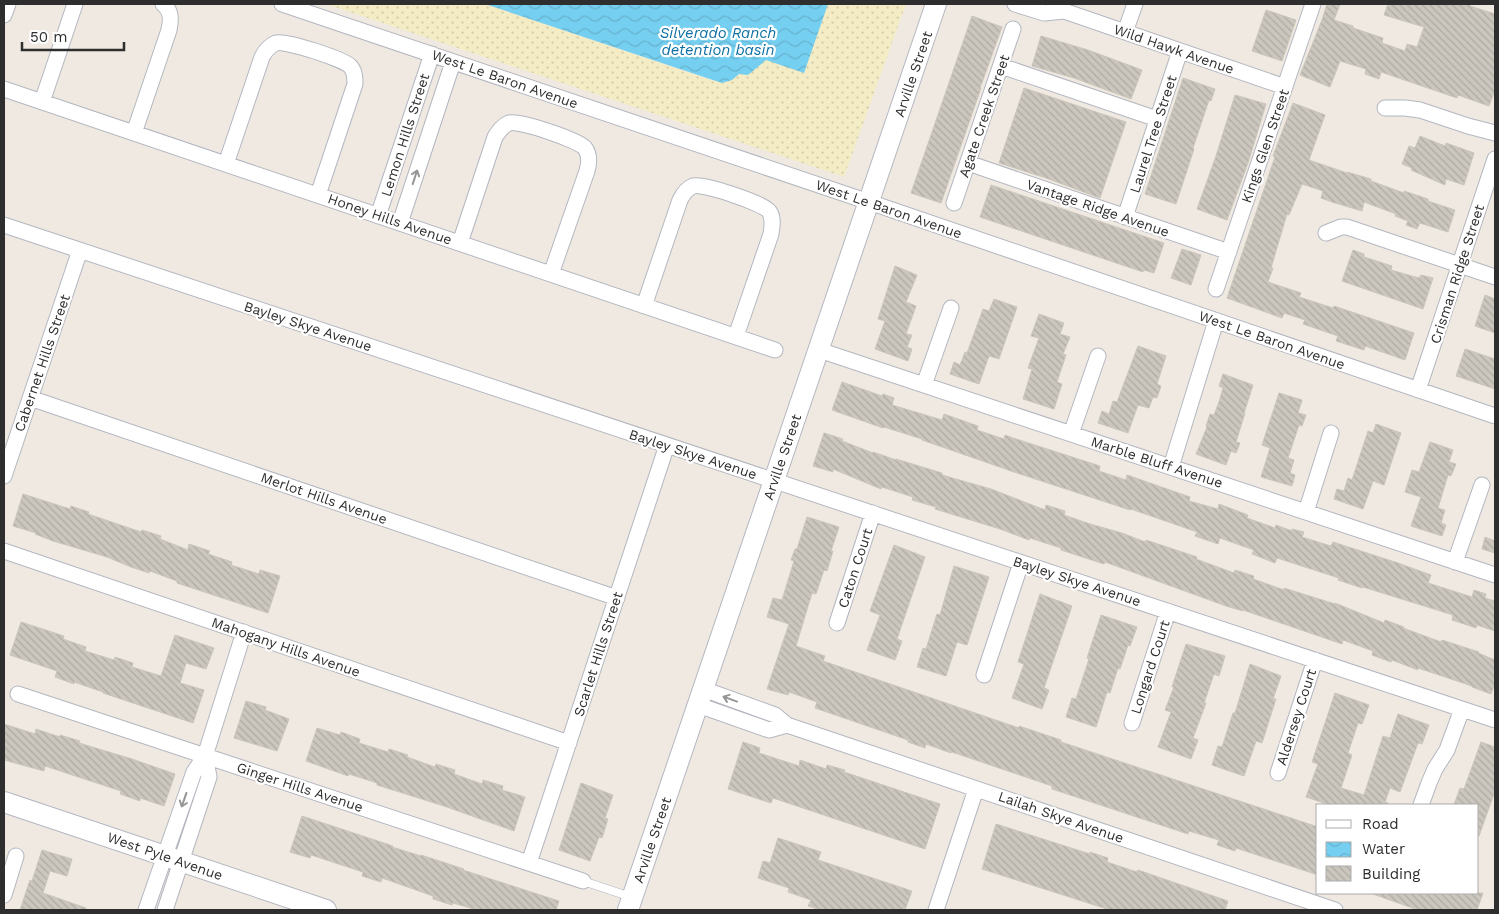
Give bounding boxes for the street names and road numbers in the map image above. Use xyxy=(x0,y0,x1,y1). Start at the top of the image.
street label: Wild Hawk Avenue xyxy=(1112,21,1236,77)
street label: Arville Street xyxy=(891,29,935,119)
street label: West Le Baron Avenue xyxy=(430,46,580,112)
street label: Agate Creek Street xyxy=(955,52,1013,180)
street label: Lemon Hills Street xyxy=(378,71,432,198)
street label: Laurel Tree Street xyxy=(1126,73,1180,195)
street label: Kings Glen Street xyxy=(1238,87,1292,205)
street label: West Le Baron Avenue xyxy=(814,176,964,242)
street label: Vantage Ridge Avenue xyxy=(1025,176,1171,240)
street label: Honey Hills Avenue xyxy=(326,190,454,248)
street label: Crisman Ridge Street xyxy=(1427,202,1487,346)
street label: Cabernet Hills Street xyxy=(11,292,73,434)
street label: Bayley Skye Avenue xyxy=(242,298,374,354)
street label: West Le Baron Avenue xyxy=(1197,307,1347,373)
street label: Arville Street xyxy=(760,412,804,502)
street label: Bayley Skye Avenue xyxy=(627,426,759,482)
street label: Marble Bluff Avenue xyxy=(1089,433,1225,491)
street label: Merlot Hills Avenue xyxy=(259,469,389,527)
street label: Caton Court xyxy=(835,526,875,610)
street label: Bayley Skye Avenue xyxy=(1011,553,1143,609)
street label: Scarlet Hills Street xyxy=(570,590,626,718)
street label: Mahogany Hills Avenue xyxy=(210,614,362,680)
street label: Longard Court xyxy=(1127,618,1173,716)
street label: Aldersey Court xyxy=(1273,667,1319,767)
street label: Ginger Hills Avenue xyxy=(235,759,365,815)
street label: Lailah Skye Avenue xyxy=(996,788,1126,846)
street label: Arville Street xyxy=(630,795,674,885)
street label: West Pyle Avenue xyxy=(105,829,225,883)

